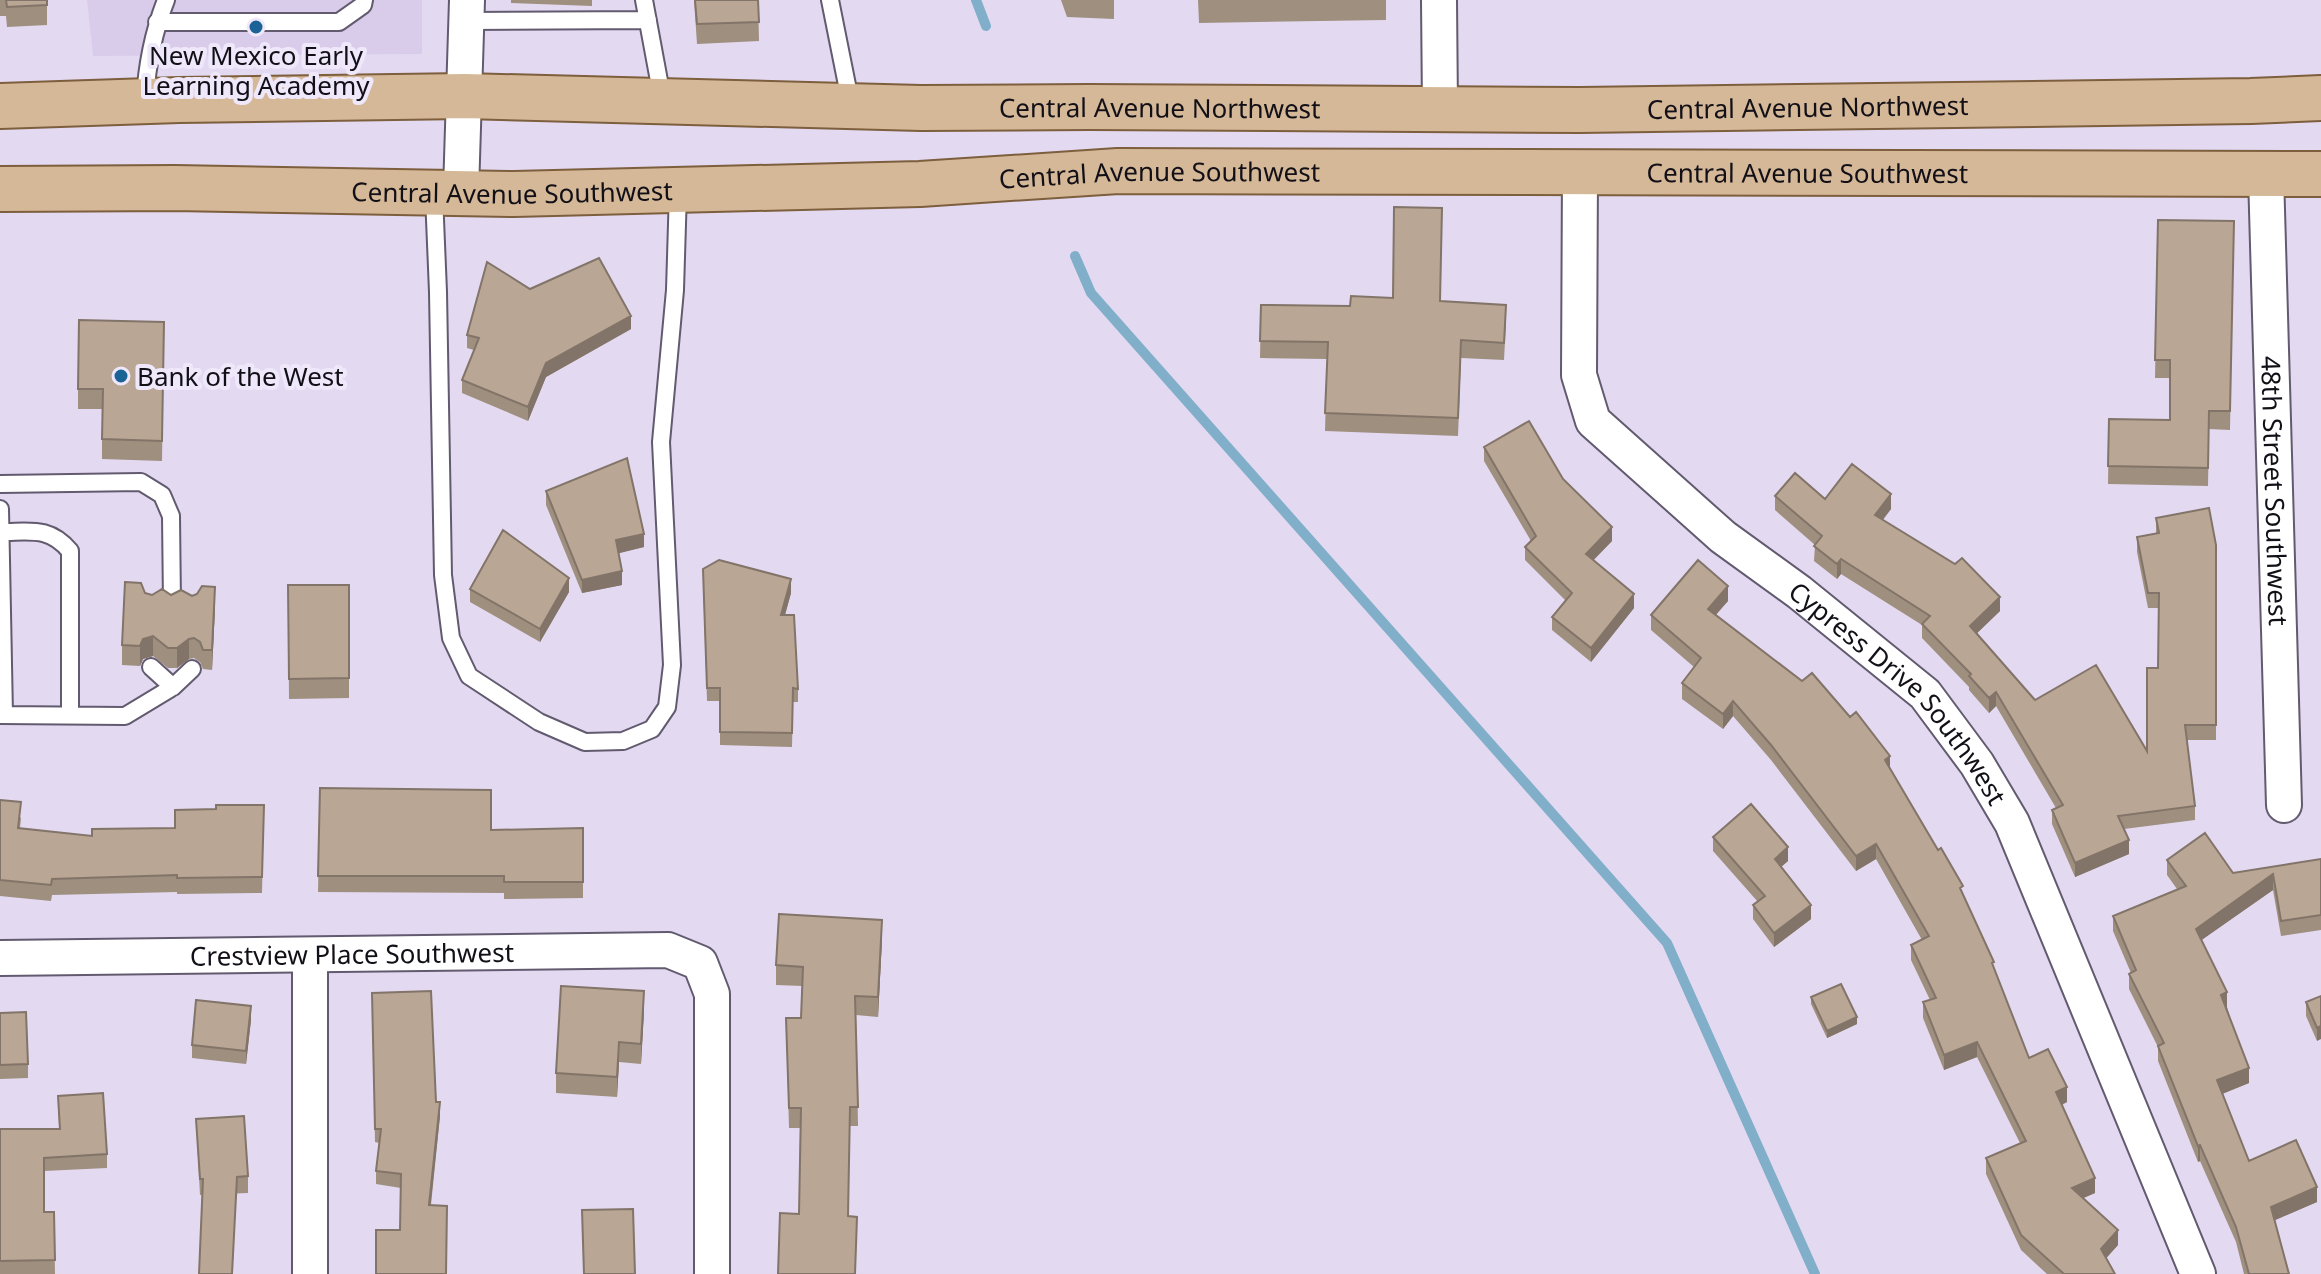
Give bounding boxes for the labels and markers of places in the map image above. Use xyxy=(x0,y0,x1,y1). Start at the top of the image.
marker: New Mexico Early Learning Academy xyxy=(247,18,265,36)
place label: New Mexico Early Learning Academy xyxy=(142,37,370,103)
place label: Bank of the West xyxy=(137,358,344,394)
marker: Bank of the West xyxy=(112,367,130,385)

